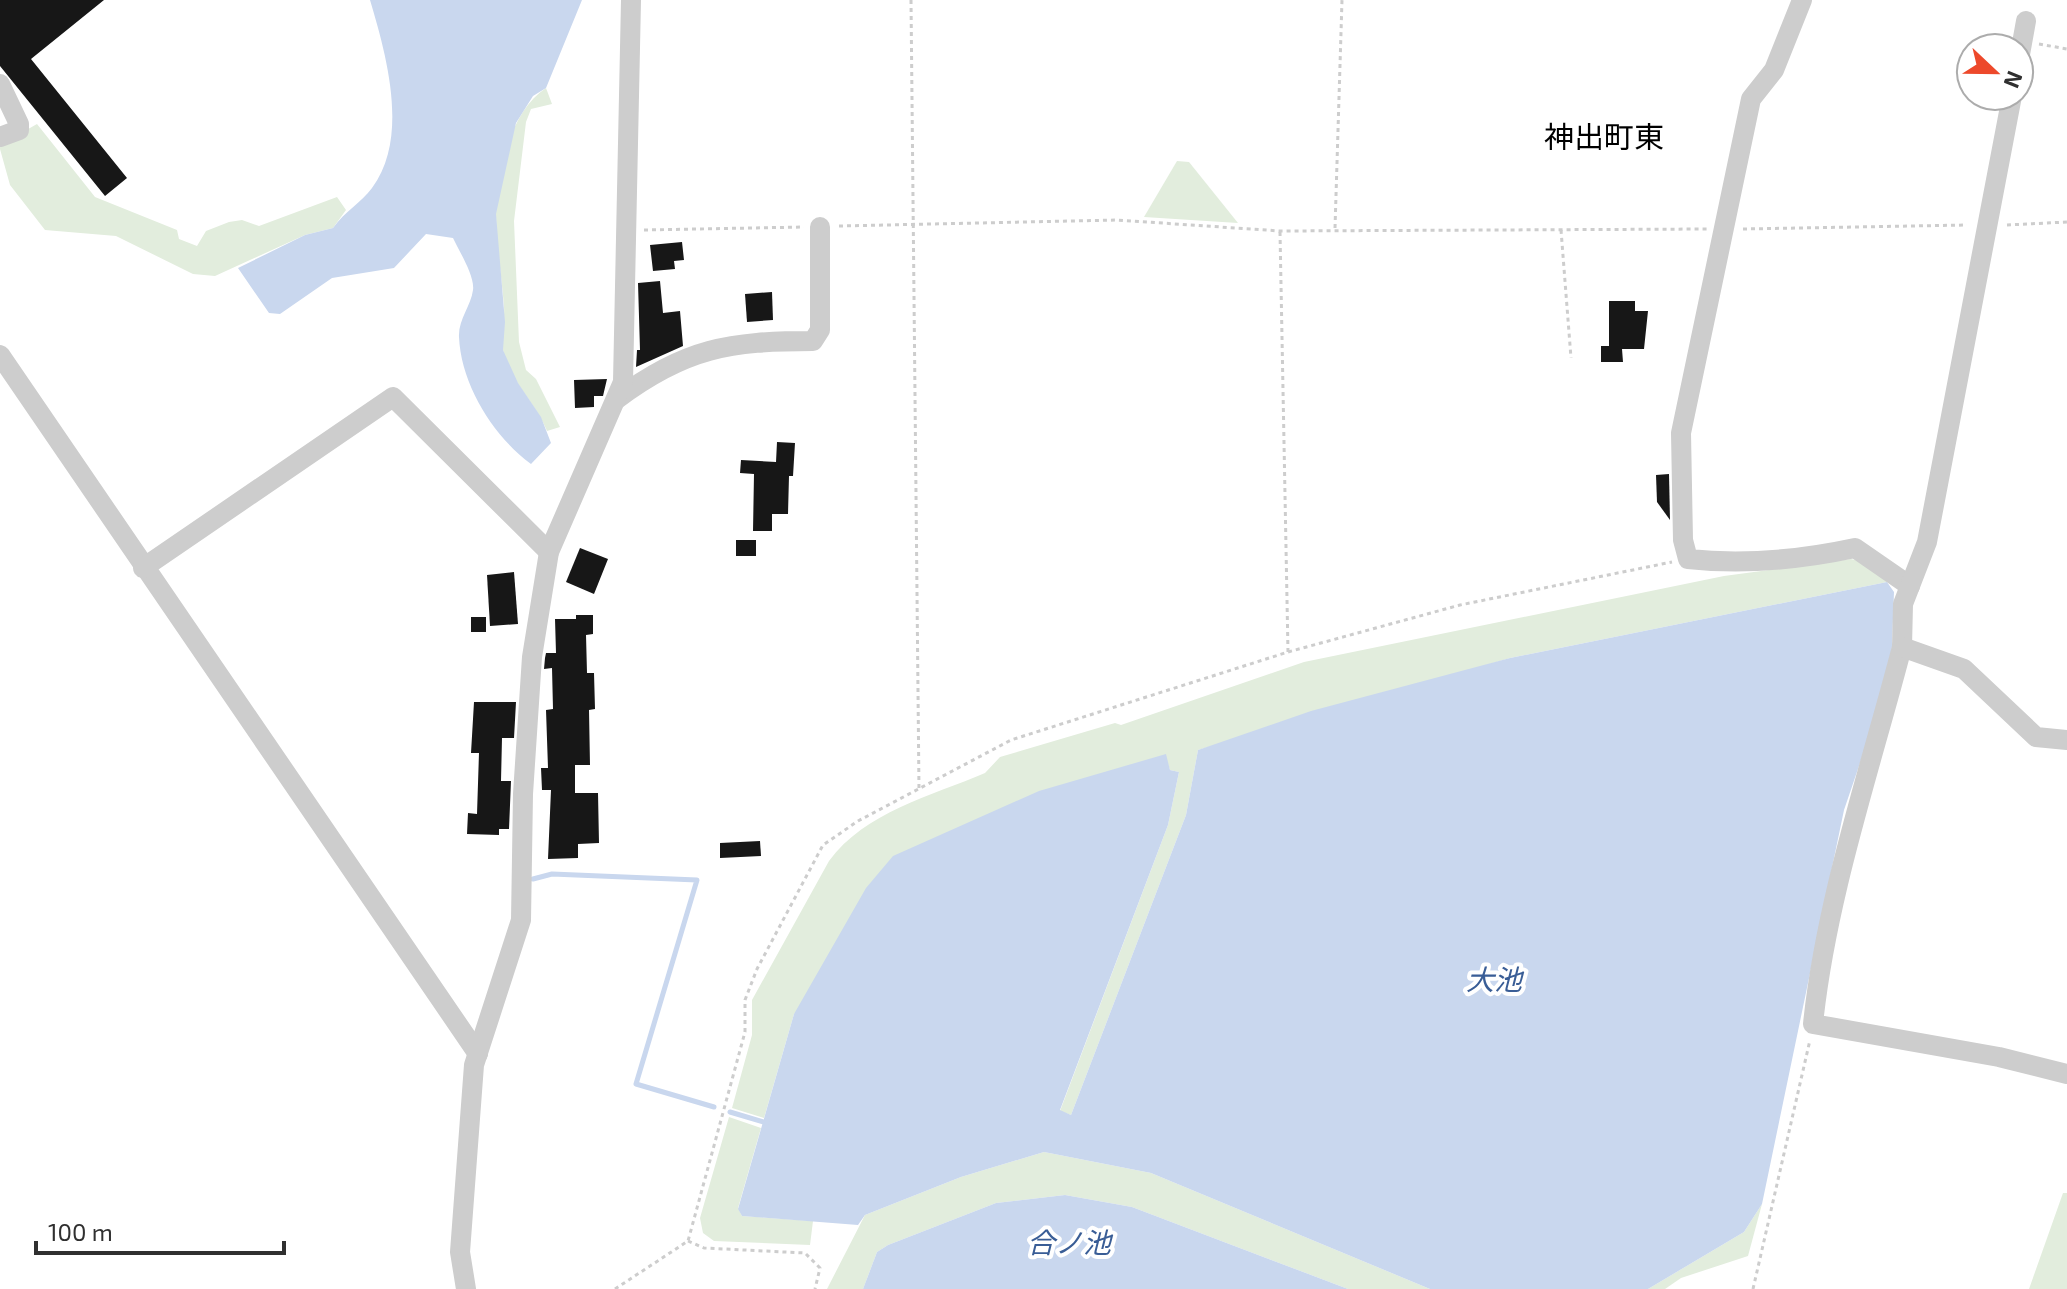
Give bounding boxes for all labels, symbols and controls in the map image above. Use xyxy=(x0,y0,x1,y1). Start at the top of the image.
north arrow xyxy=(1955,32,2035,112)
text: N xyxy=(1999,68,2030,92)
district label: 神出町東 xyxy=(1544,118,1664,154)
water label: 大池 xyxy=(1466,962,1525,996)
scale bar xyxy=(36,1205,284,1255)
text: 100 m xyxy=(48,1217,113,1246)
water label: 合ノ池 xyxy=(1027,1225,1114,1259)

